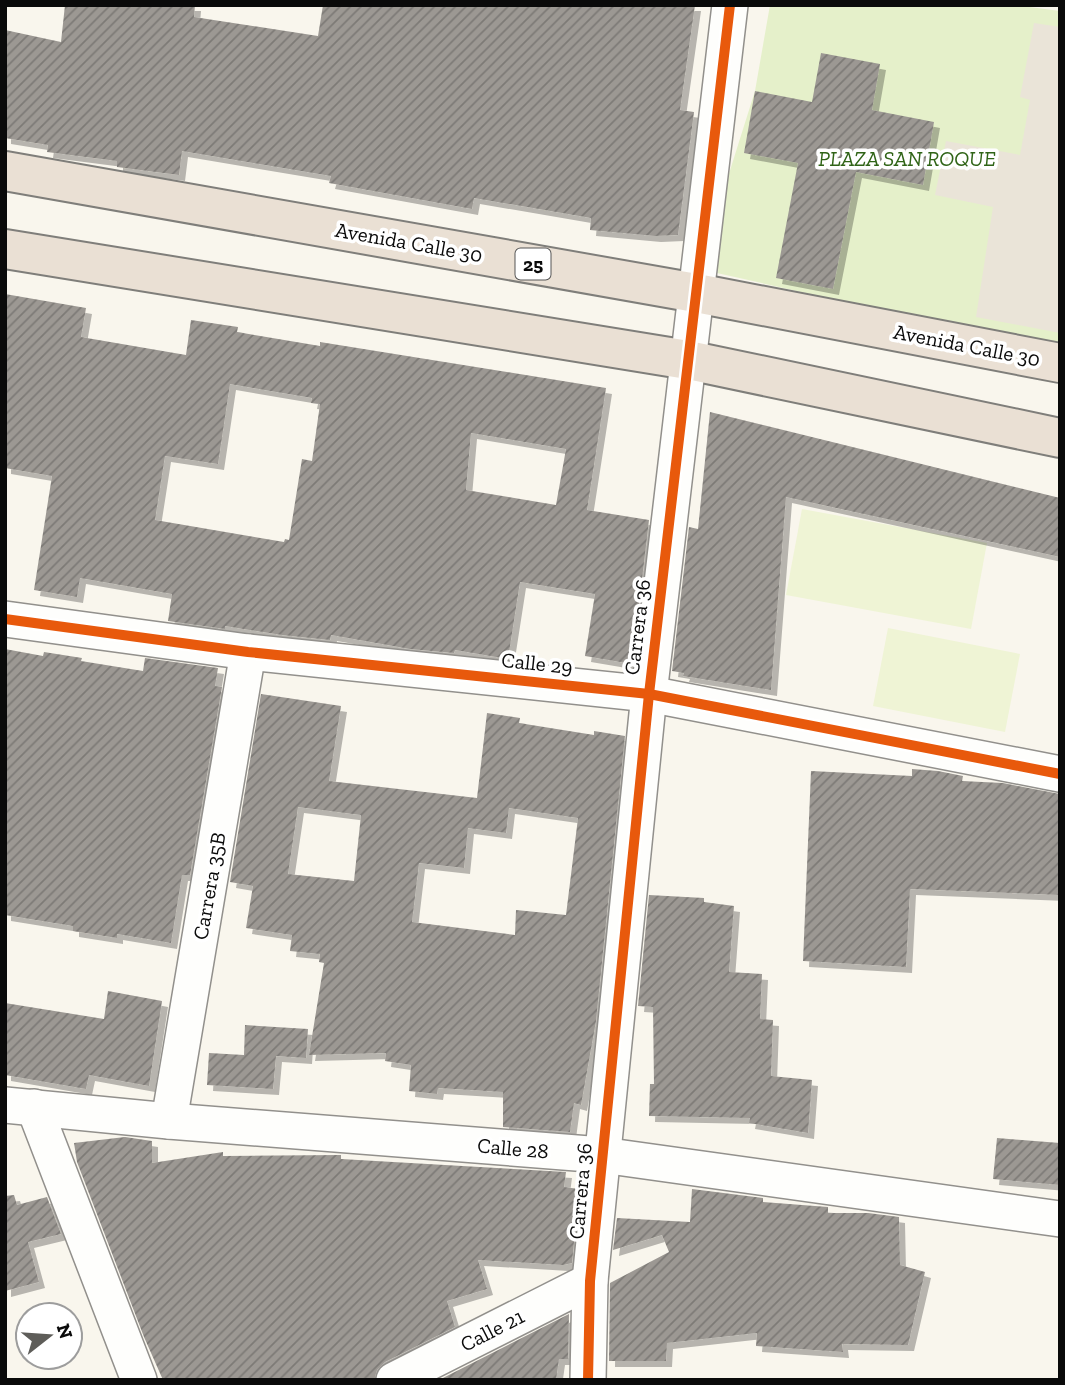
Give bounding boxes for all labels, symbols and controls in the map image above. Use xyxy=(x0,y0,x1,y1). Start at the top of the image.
park label: PLAZA SAN ROQUE xyxy=(818,146,996,171)
street label: Avenida Calle 30 xyxy=(333,217,485,267)
road number: 25 xyxy=(516,248,550,280)
street label: Avenida Calle 30 xyxy=(891,319,1043,371)
street label: Carrera 36 xyxy=(619,578,655,676)
street label: Calle 29 xyxy=(500,647,574,679)
street label: Carrera 35B xyxy=(187,830,231,942)
street label: Calle 28 xyxy=(476,1132,550,1164)
street label: Carrera 36 xyxy=(563,1142,597,1240)
north arrow xyxy=(14,1301,84,1371)
street label: Calle 21 xyxy=(456,1303,528,1357)
text: N xyxy=(52,1321,78,1341)

